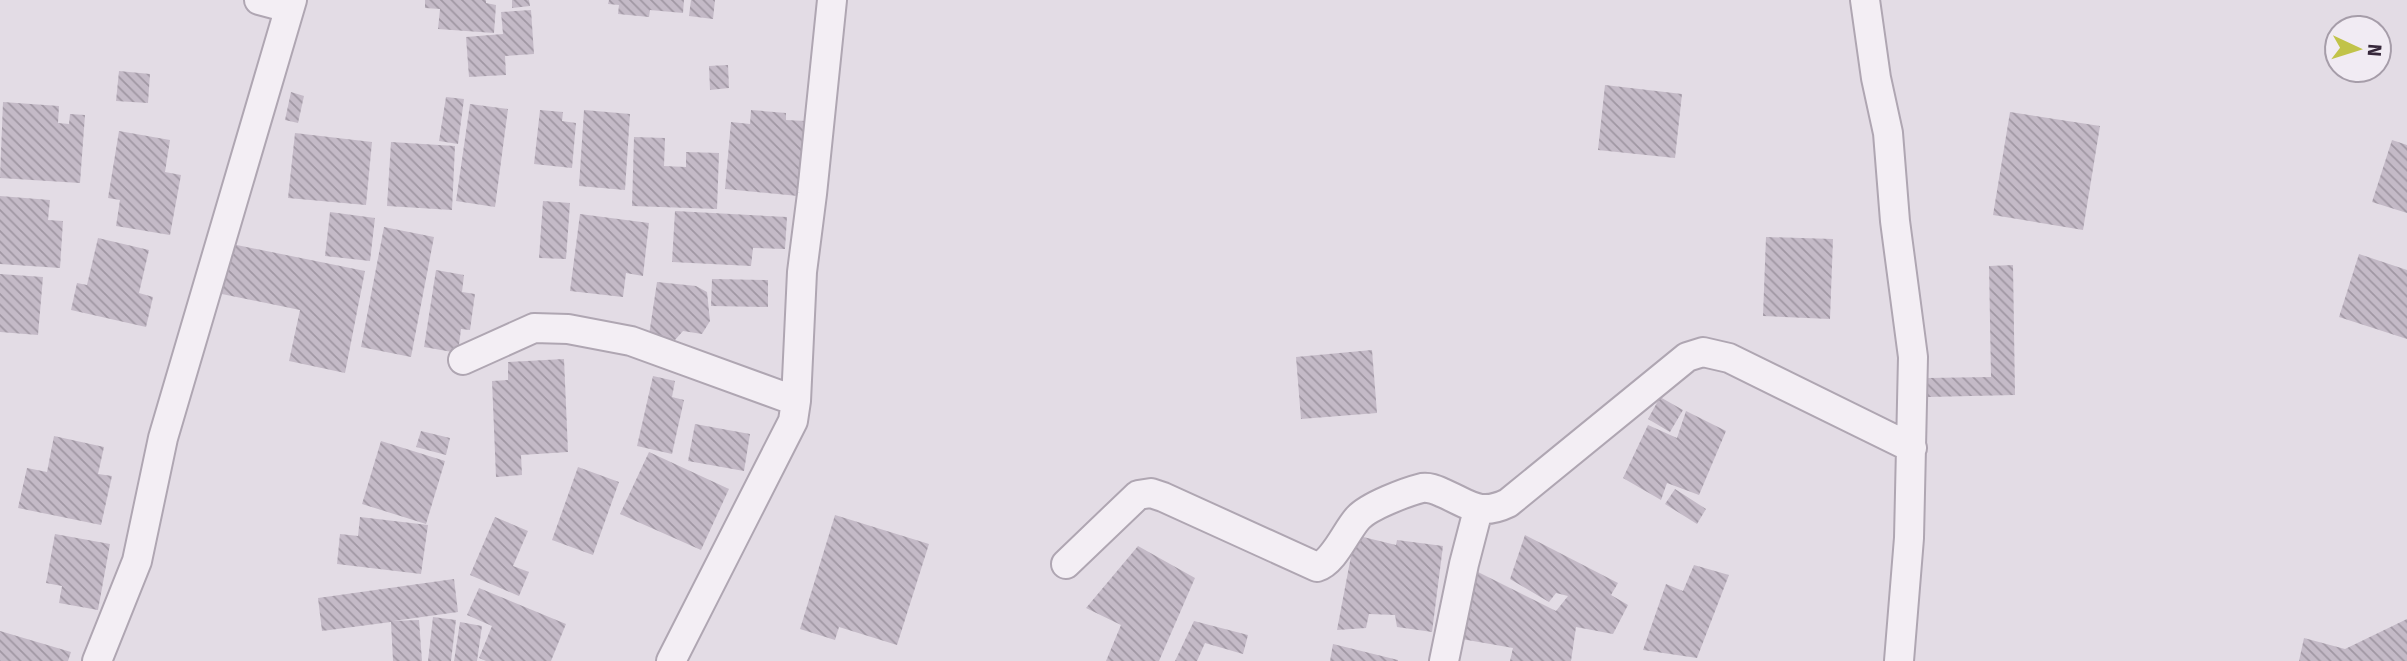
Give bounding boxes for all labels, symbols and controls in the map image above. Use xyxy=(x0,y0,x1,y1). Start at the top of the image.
north arrow xyxy=(2323,14,2393,84)
text: N xyxy=(2363,43,2386,57)

